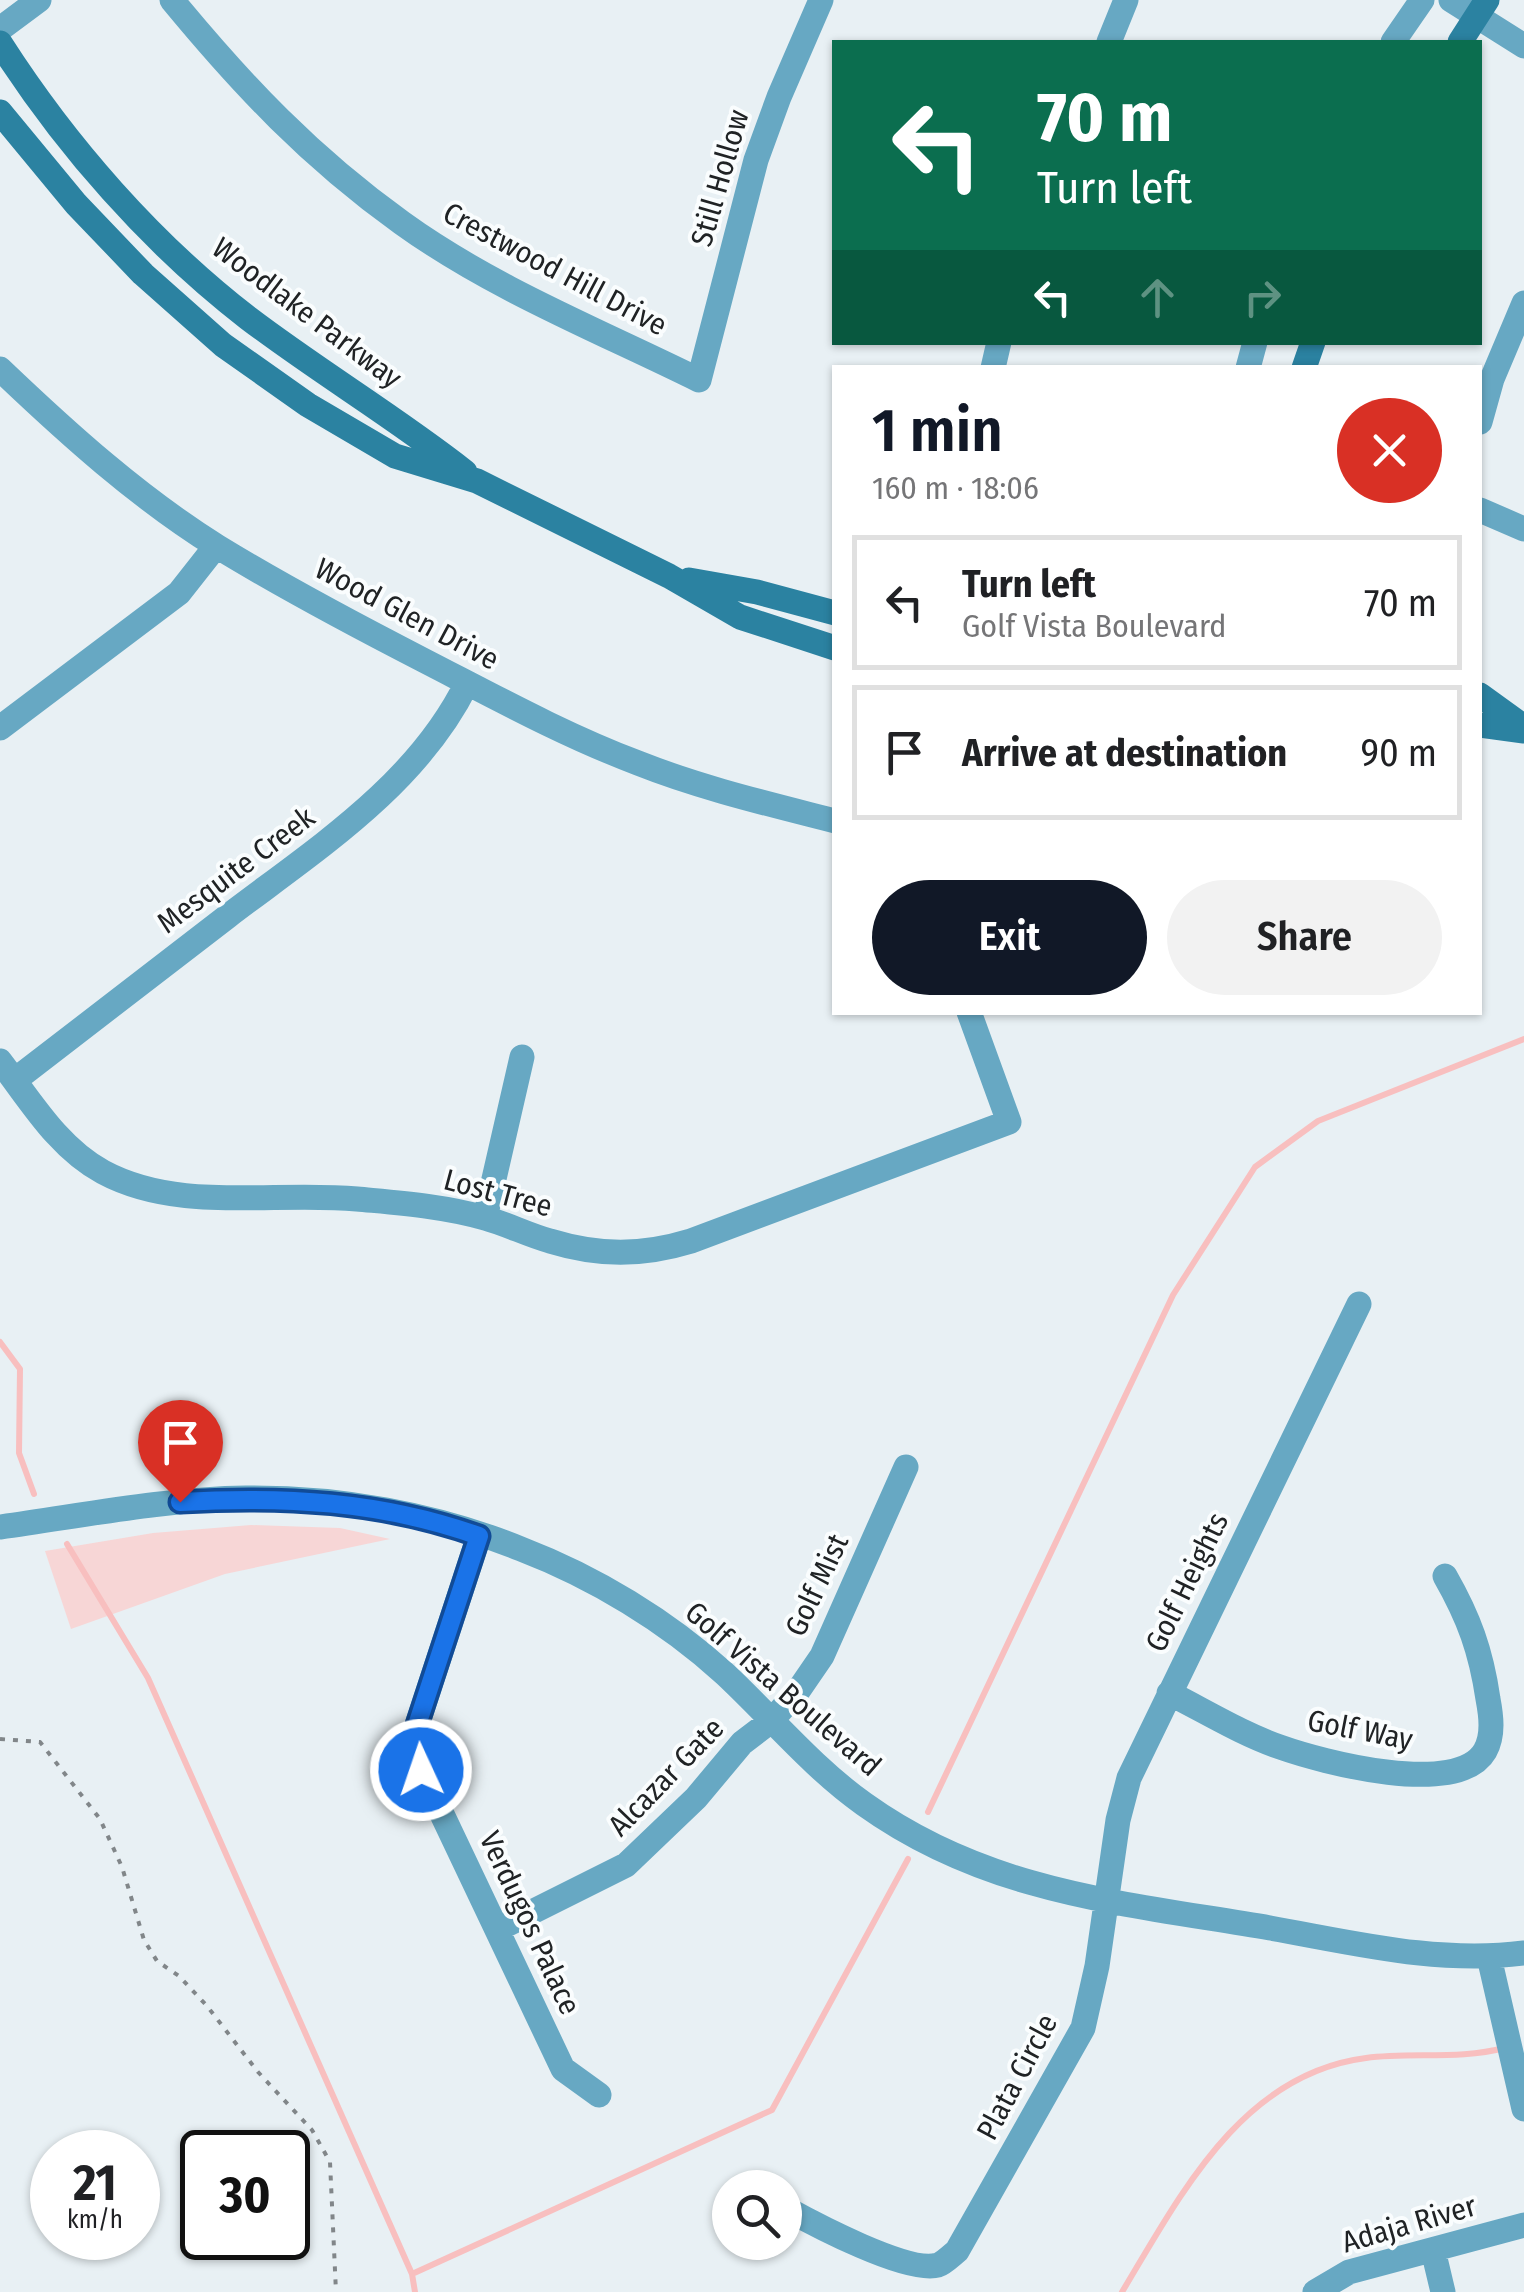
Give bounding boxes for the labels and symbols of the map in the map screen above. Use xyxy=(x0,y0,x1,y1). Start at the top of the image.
street label: Still Hollow xyxy=(683,105,757,250)
street label: Crestwood Hill Drive xyxy=(437,195,673,343)
street label: Woodlake Parkway xyxy=(205,230,409,396)
street label: Wood Glen Drive xyxy=(309,550,505,678)
street label: Mesquite Creek xyxy=(150,799,322,941)
street label: Lost Tree xyxy=(440,1161,556,1225)
pin xyxy=(138,1400,223,1503)
street label: Golf Heights xyxy=(1138,1507,1236,1657)
street label: Golf Mist xyxy=(778,1528,856,1642)
street label: Golf Vista Boulevard xyxy=(678,1594,888,1784)
street label: Golf Way xyxy=(1304,1702,1416,1758)
street label: Alcazar Gate xyxy=(601,1710,731,1844)
position arrow xyxy=(369,1718,473,1822)
street label: Verdugos Palace xyxy=(472,1826,588,2020)
street label: Plata Circle xyxy=(969,2008,1065,2146)
speed limit sign: 30 xyxy=(180,2130,310,2260)
street label: Adaja River xyxy=(1338,2188,1481,2260)

